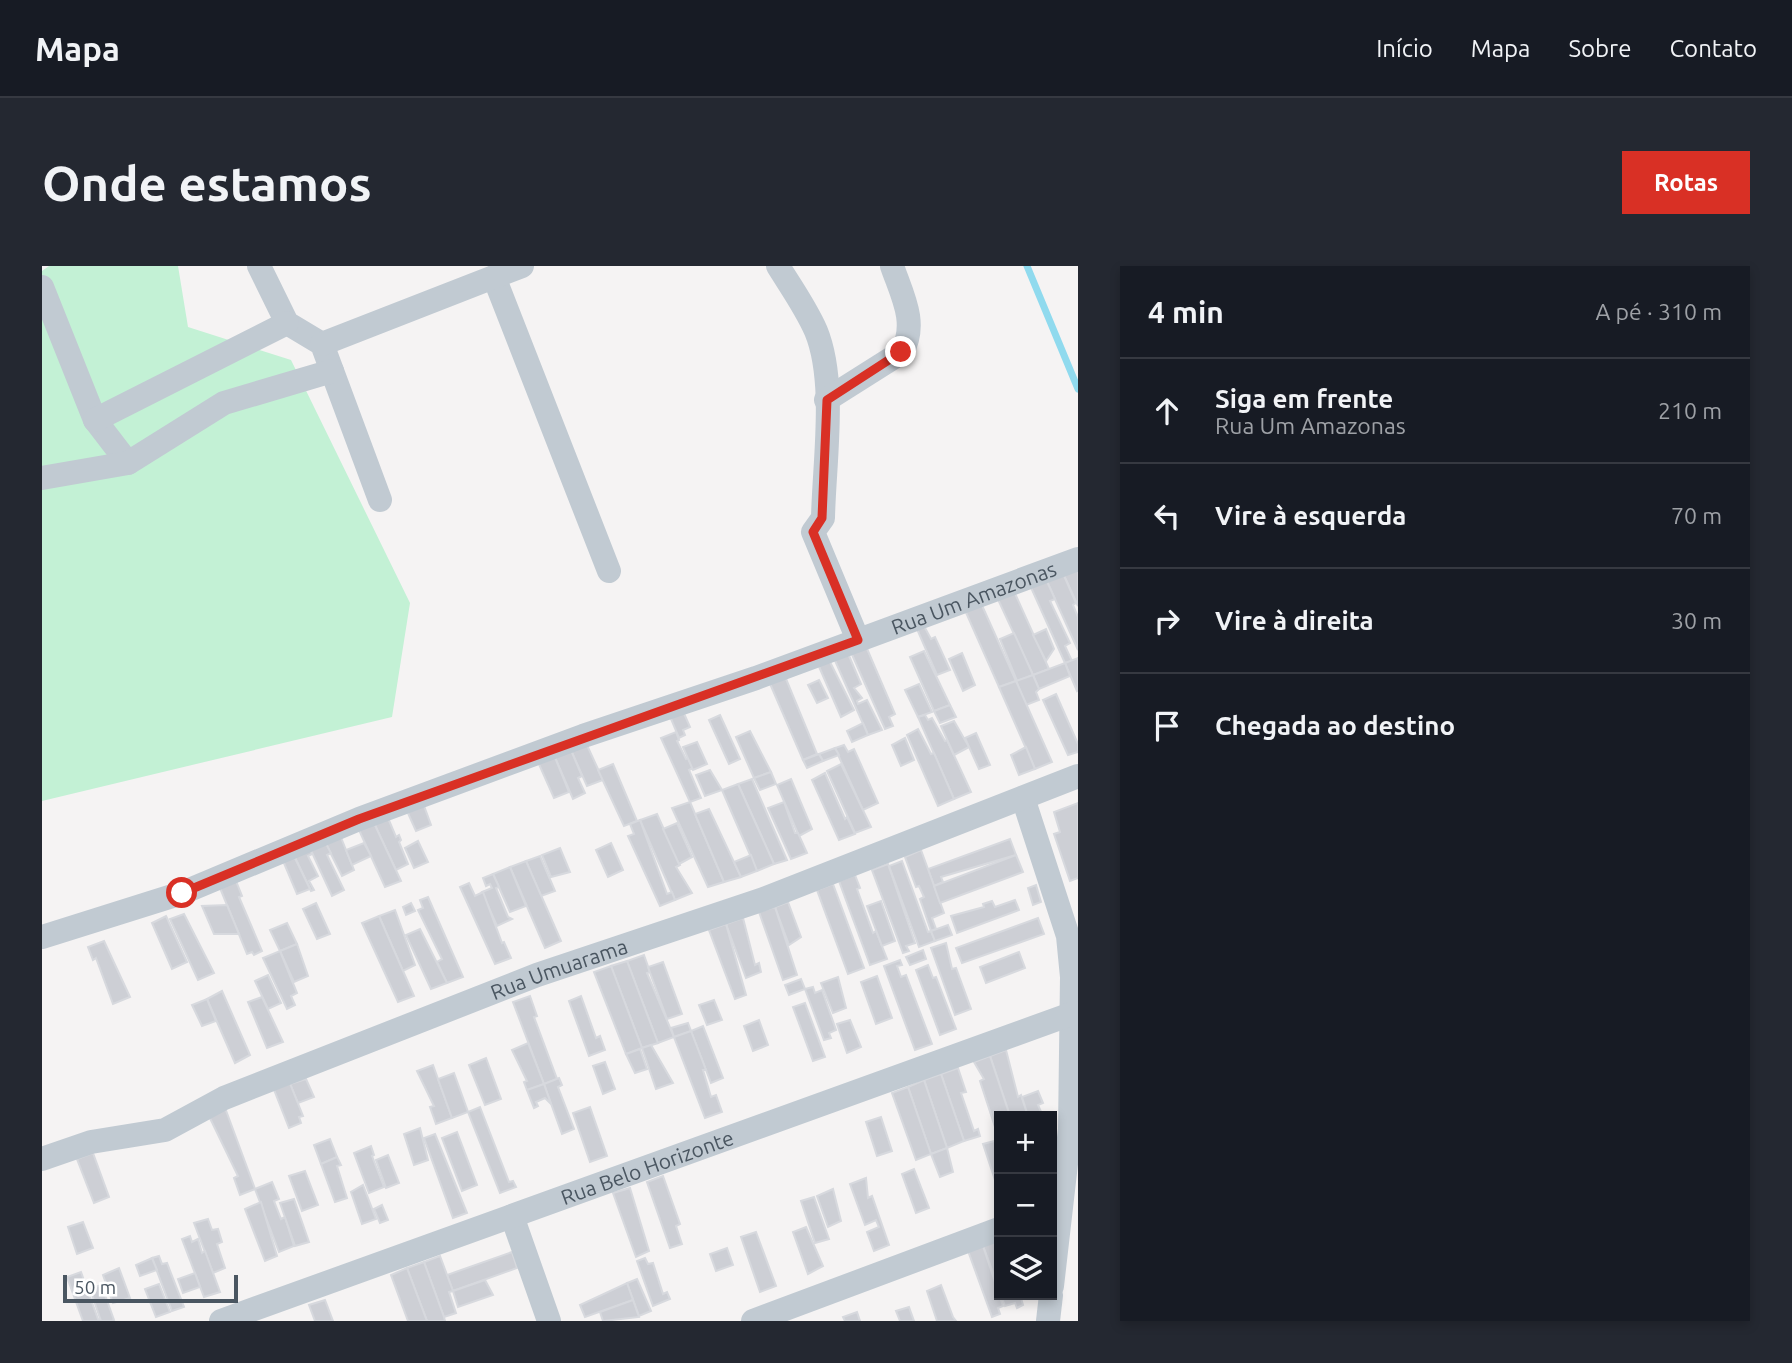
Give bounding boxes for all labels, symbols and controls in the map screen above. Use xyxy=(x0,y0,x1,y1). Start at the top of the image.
text: Mapa xyxy=(35,30,120,67)
text: Início xyxy=(1376,35,1433,62)
text: Mapa xyxy=(1471,35,1530,62)
text: Sobre xyxy=(1568,35,1631,62)
text: Contato xyxy=(1669,35,1757,62)
button: Rotas xyxy=(1622,151,1750,214)
text: Onde estamos xyxy=(42,155,372,210)
text: 4 min xyxy=(1148,295,1224,329)
text: A pé · 310 m xyxy=(1595,299,1722,324)
route end xyxy=(885,336,916,367)
text: Siga em frente xyxy=(1215,384,1393,413)
icon: ahead xyxy=(1148,392,1186,430)
text: 210 m xyxy=(1658,398,1722,423)
text: Rua Um Amazonas xyxy=(1215,413,1406,438)
icon: left xyxy=(1148,497,1186,535)
text: Vire à esquerda xyxy=(1215,501,1406,530)
text: 70 m xyxy=(1671,503,1722,528)
street label: Rua Um Amazonas xyxy=(888,556,1060,639)
icon: right xyxy=(1148,602,1186,640)
text: Vire à direita xyxy=(1215,606,1374,635)
text: 30 m xyxy=(1671,608,1722,633)
icon: arrive xyxy=(1148,707,1186,745)
text: Chegada ao destino xyxy=(1215,711,1455,740)
route start xyxy=(166,877,197,908)
street label: Rua Umuarama xyxy=(487,934,630,1004)
map controls xyxy=(994,1111,1057,1300)
button: + xyxy=(994,1111,1057,1174)
street label: Rua Belo Horizonte xyxy=(557,1125,737,1209)
button: − xyxy=(994,1174,1057,1237)
button: layers xyxy=(994,1237,1057,1300)
scale bar xyxy=(63,1272,238,1304)
text: 50 m xyxy=(74,1276,116,1298)

